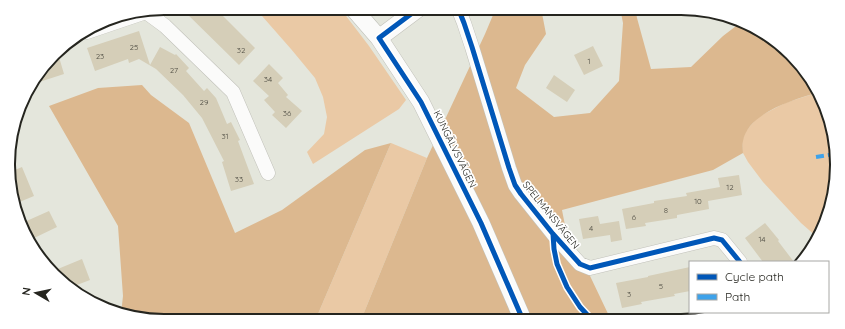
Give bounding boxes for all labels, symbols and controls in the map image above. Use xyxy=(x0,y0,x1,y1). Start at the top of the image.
house number: 25 xyxy=(130,42,138,52)
house number: 32 xyxy=(237,45,246,55)
house number: 23 xyxy=(96,51,104,61)
house number: 1 xyxy=(588,56,591,66)
house number: 27 xyxy=(170,65,178,75)
house number: 34 xyxy=(264,74,272,84)
house number: 29 xyxy=(200,97,209,107)
house number: 36 xyxy=(283,108,292,118)
street label: KUNGÄLVSVÄGEN xyxy=(431,108,479,190)
house number: 31 xyxy=(221,131,229,141)
house number: 33 xyxy=(235,174,243,184)
street label: SPELMANSVÄGEN xyxy=(520,179,582,251)
house number: 12 xyxy=(726,182,734,192)
house number: 10 xyxy=(694,196,702,206)
house number: 8 xyxy=(664,205,668,215)
house number: 6 xyxy=(632,212,637,222)
house number: 4 xyxy=(589,223,593,233)
house number: 14 xyxy=(758,234,766,244)
legend xyxy=(689,261,829,313)
text: Cycle path xyxy=(725,269,784,284)
north arrow xyxy=(16,273,56,313)
house number: 5 xyxy=(659,281,663,291)
text: N xyxy=(19,286,34,297)
house number: 3 xyxy=(627,289,631,299)
text: Path xyxy=(725,289,750,304)

